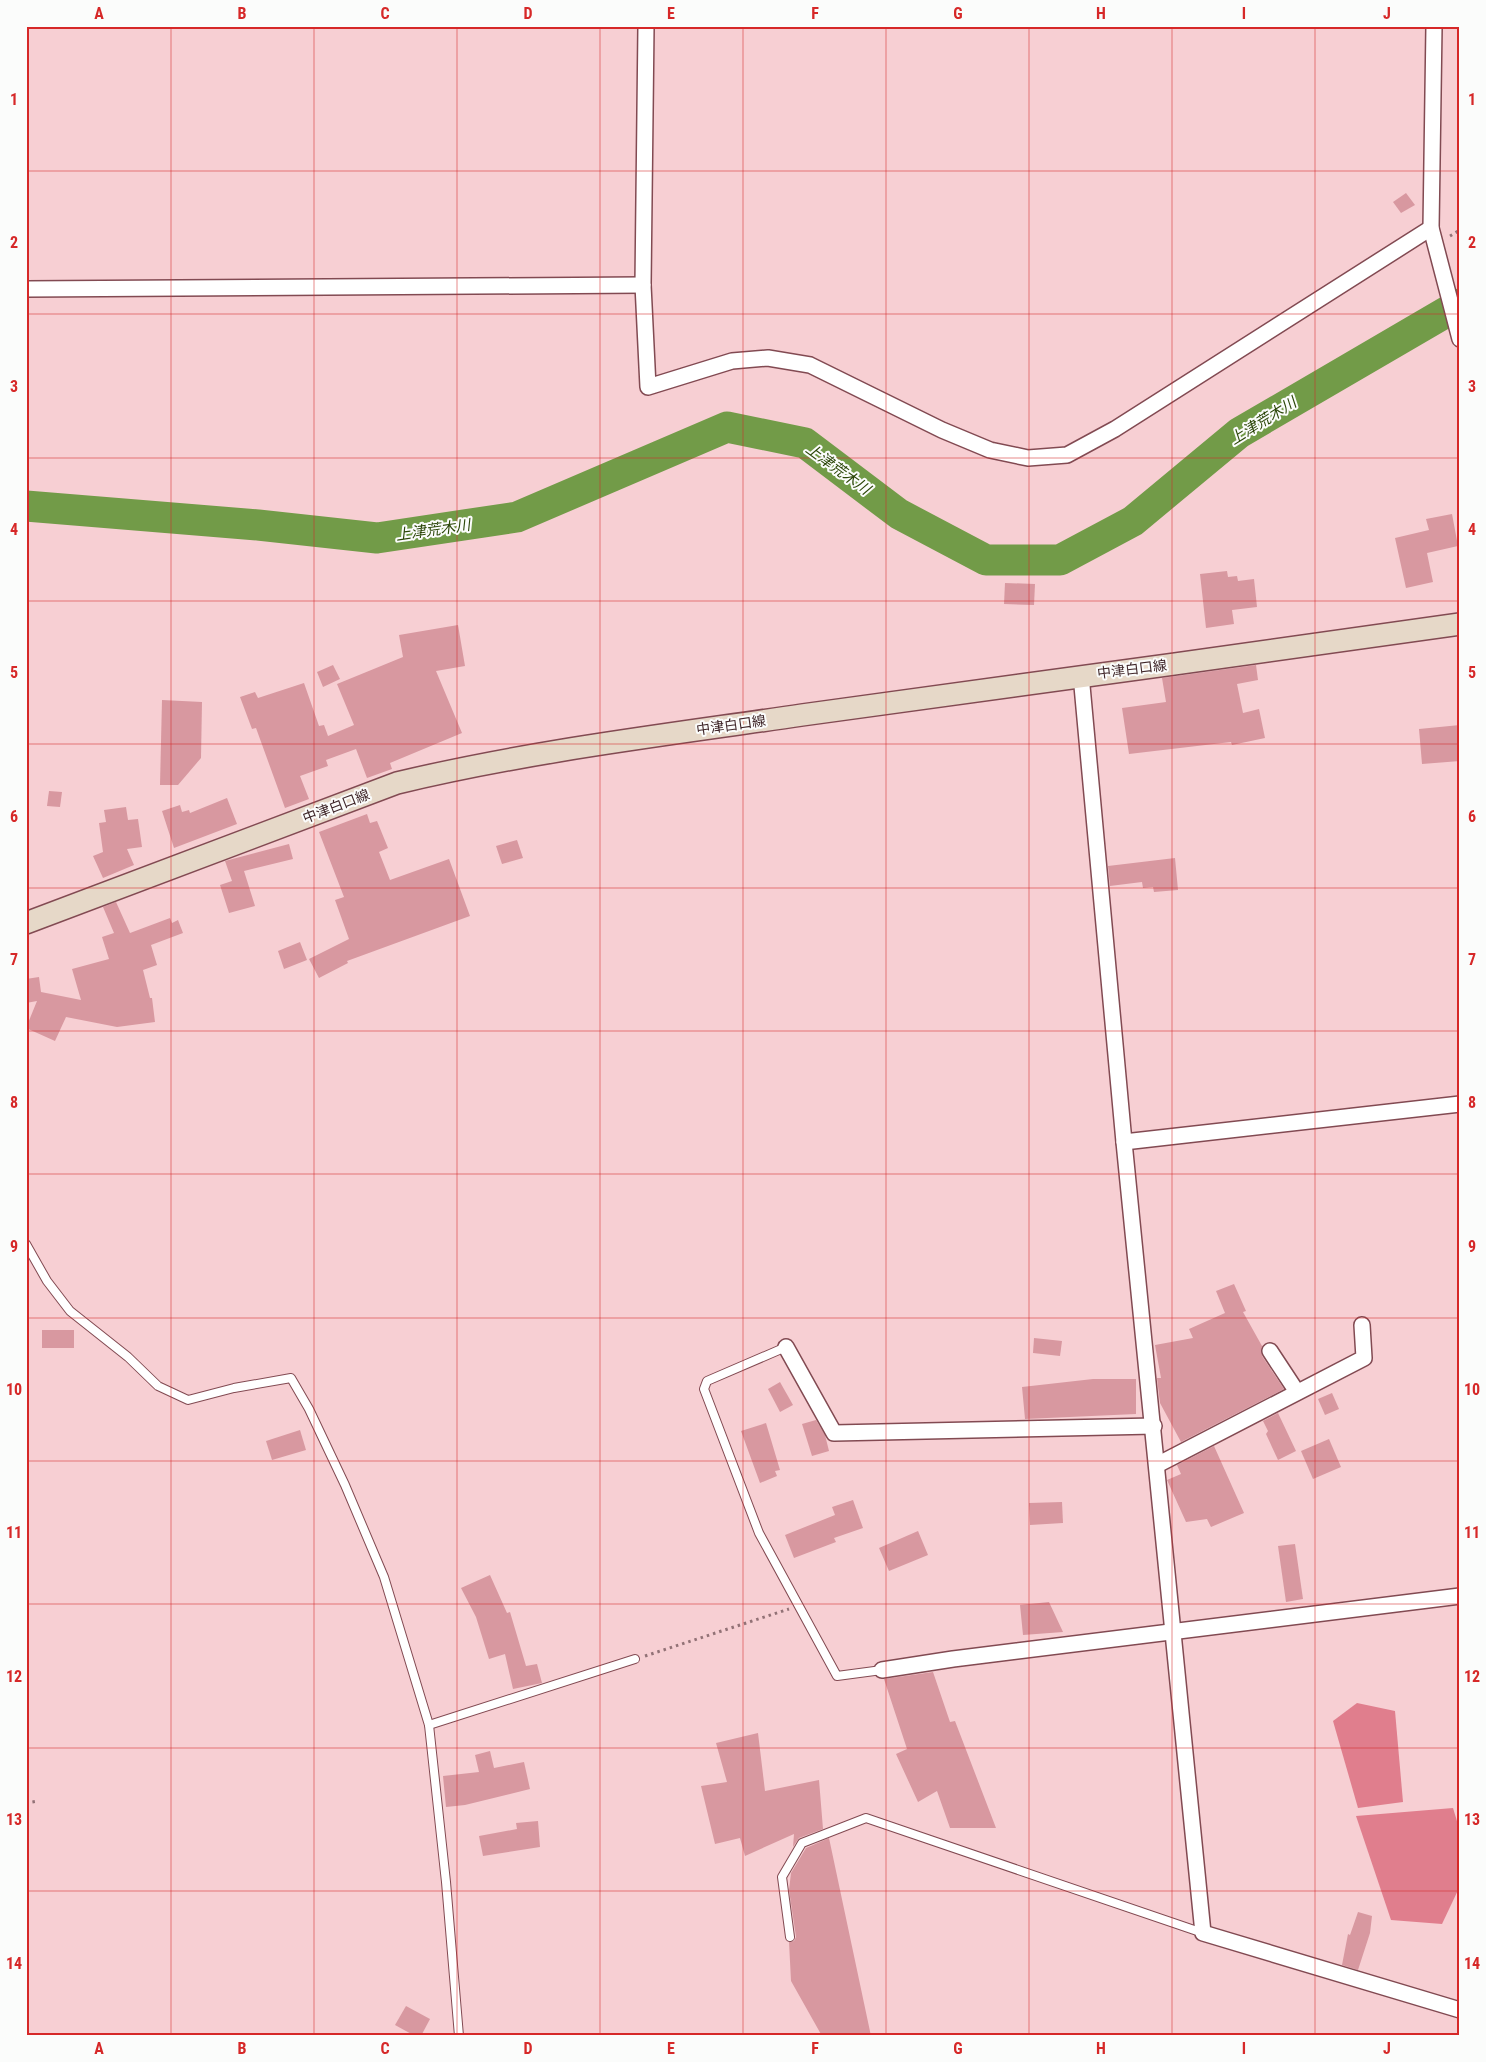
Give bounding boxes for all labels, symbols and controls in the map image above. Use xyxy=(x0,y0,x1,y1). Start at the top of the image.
text: A xyxy=(94,4,104,23)
text: B xyxy=(238,4,247,23)
text: C xyxy=(380,4,390,23)
text: D xyxy=(523,4,533,23)
text: E xyxy=(667,4,675,23)
text: F xyxy=(811,4,819,23)
text: G xyxy=(953,4,963,23)
text: H xyxy=(1096,4,1106,23)
text: I xyxy=(1242,4,1246,23)
text: J xyxy=(1383,4,1391,23)
text: 1 xyxy=(10,90,18,109)
text: 1 xyxy=(1468,90,1476,109)
text: 2 xyxy=(10,233,18,252)
text: 2 xyxy=(1468,233,1476,252)
text: 3 xyxy=(10,377,18,396)
text: 3 xyxy=(1468,377,1476,396)
water label: 上津荒木川 xyxy=(1226,392,1301,449)
water label: 上津荒木川 xyxy=(802,440,875,499)
water label: 上津荒木川 xyxy=(395,516,473,544)
text: 4 xyxy=(10,520,18,539)
text: 4 xyxy=(1468,520,1476,539)
street label: 中津白口線 xyxy=(1096,657,1168,681)
text: 5 xyxy=(10,663,18,682)
text: 5 xyxy=(1468,663,1476,682)
street label: 中津白口線 xyxy=(695,712,767,738)
street label: 中津白口線 xyxy=(300,786,372,826)
text: 6 xyxy=(10,807,18,826)
text: 6 xyxy=(1468,807,1476,826)
text: 7 xyxy=(10,950,18,969)
text: 7 xyxy=(1468,950,1476,969)
text: 8 xyxy=(10,1093,18,1112)
text: 8 xyxy=(1468,1093,1476,1112)
text: 9 xyxy=(10,1237,18,1256)
text: 9 xyxy=(1468,1237,1476,1256)
text: 10 xyxy=(6,1380,22,1399)
text: 10 xyxy=(1464,1380,1480,1399)
text: 11 xyxy=(6,1523,22,1542)
text: 11 xyxy=(1464,1523,1480,1542)
text: 12 xyxy=(6,1667,22,1686)
text: 12 xyxy=(1464,1667,1480,1686)
text: 13 xyxy=(6,1810,22,1829)
text: 13 xyxy=(1464,1810,1480,1829)
text: 14 xyxy=(6,1954,22,1973)
text: 14 xyxy=(1464,1954,1480,1973)
text: A xyxy=(94,2039,104,2058)
text: B xyxy=(238,2039,247,2058)
text: C xyxy=(380,2039,390,2058)
text: D xyxy=(523,2039,533,2058)
text: E xyxy=(667,2039,675,2058)
text: F xyxy=(811,2039,819,2058)
text: G xyxy=(953,2039,963,2058)
text: H xyxy=(1096,2039,1106,2058)
text: I xyxy=(1242,2039,1246,2058)
text: J xyxy=(1383,2039,1391,2058)

